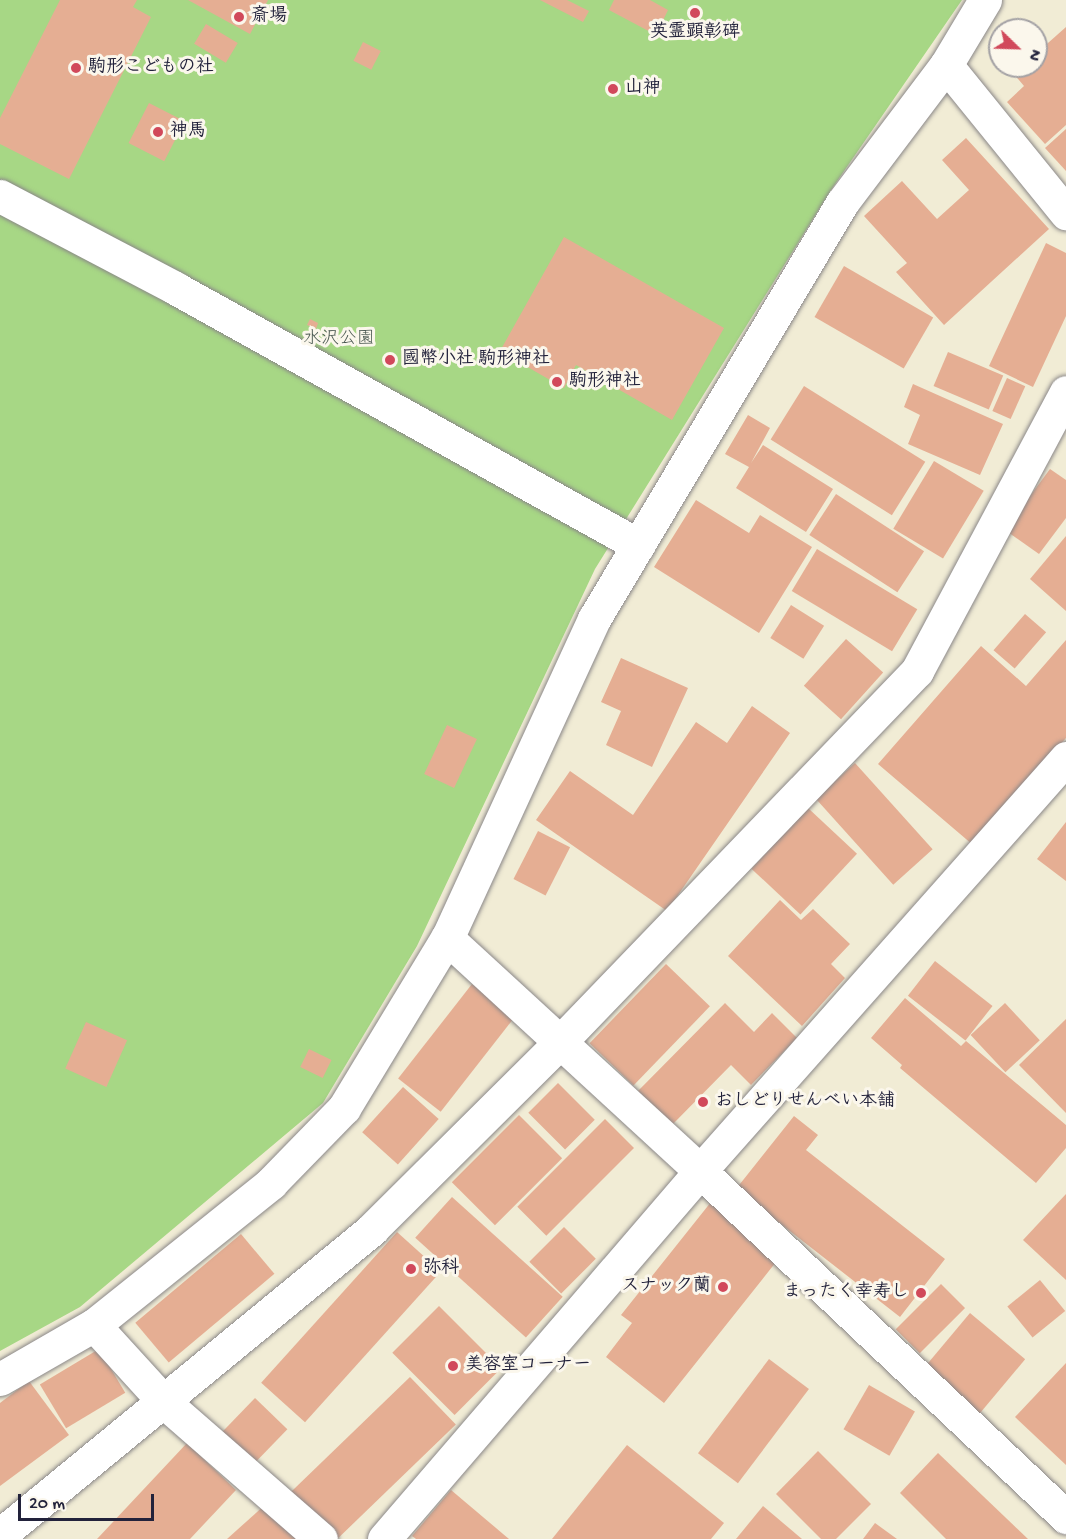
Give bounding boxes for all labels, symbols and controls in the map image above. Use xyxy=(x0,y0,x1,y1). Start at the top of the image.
place label: 斎場 xyxy=(251,6,287,28)
marker: 英霊顕彰碑 xyxy=(688,6,702,20)
marker: 斎場 xyxy=(232,10,246,24)
north arrow xyxy=(988,18,1048,78)
place label: 英霊顕彰碑 xyxy=(650,22,740,44)
text: N xyxy=(1022,46,1044,63)
place label: 駒形こどもの社 xyxy=(88,57,214,79)
marker: 駒形こどもの社 xyxy=(69,61,83,75)
place label: 山神 xyxy=(625,78,661,100)
marker: 山神 xyxy=(606,82,620,96)
place label: 神馬 xyxy=(170,121,206,143)
marker: 神馬 xyxy=(151,125,165,139)
park label: 水沢公園 xyxy=(303,329,375,351)
place label: 國幣小社 駒形神社 xyxy=(402,349,550,371)
marker: 國幣小社 駒形神社 xyxy=(383,353,397,367)
place label: 駒形神社 xyxy=(569,371,641,393)
marker: 駒形神社 xyxy=(550,375,564,389)
place label: おしどりせんべい本舗 xyxy=(715,1091,895,1113)
marker: おしどりせんべい本舗 xyxy=(696,1095,710,1109)
place label: 弥科 xyxy=(423,1258,459,1280)
marker: 弥科 xyxy=(404,1262,418,1276)
place label: スナック蘭 xyxy=(621,1276,711,1298)
marker: スナック蘭 xyxy=(716,1280,730,1294)
place label: まったく幸寿し xyxy=(783,1282,909,1304)
marker: まったく幸寿し xyxy=(914,1286,928,1300)
place label: 美容室コーナー xyxy=(465,1355,591,1377)
marker: 美容室コーナー xyxy=(446,1359,460,1373)
scale bar xyxy=(21,1482,158,1520)
text: 20 m xyxy=(29,1494,65,1515)

